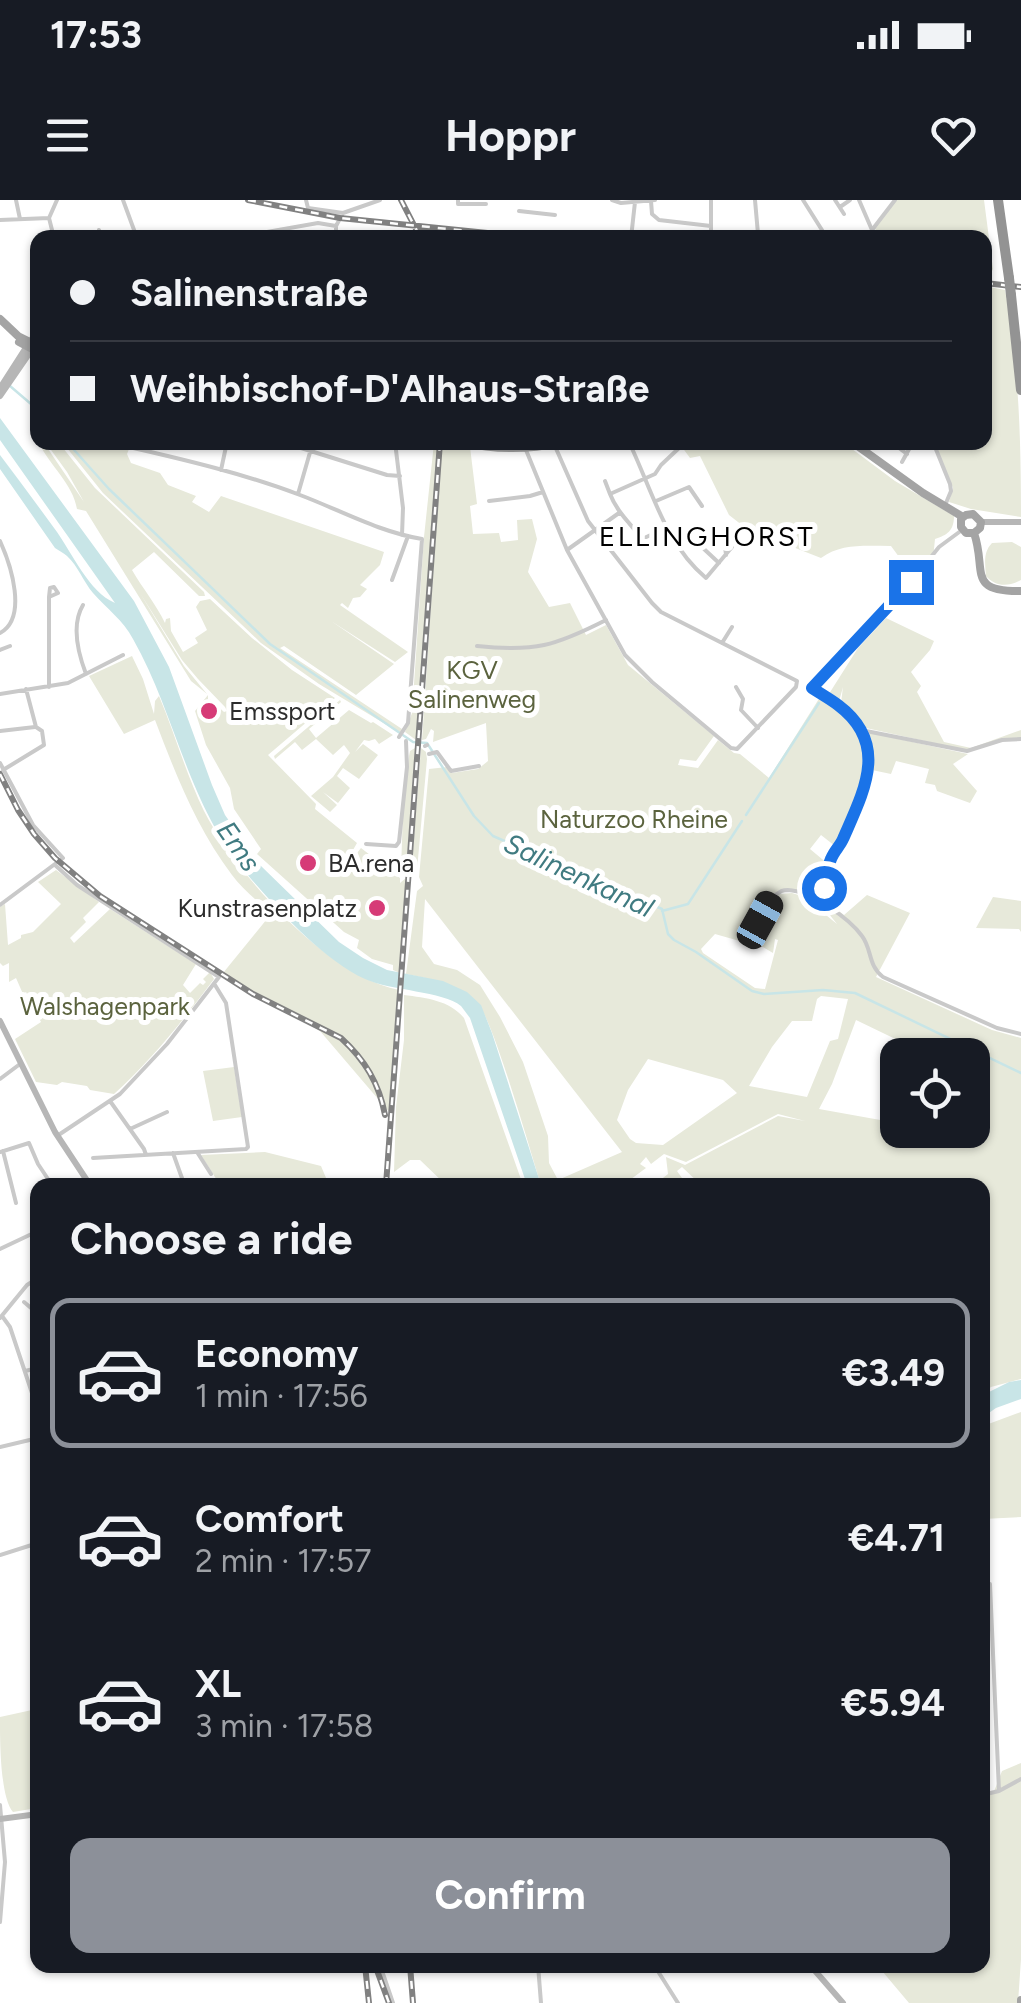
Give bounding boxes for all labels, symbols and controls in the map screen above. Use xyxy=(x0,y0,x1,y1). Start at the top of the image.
text: 17:53 xyxy=(50,12,142,58)
icon: menu xyxy=(40,108,95,163)
text: Hoppr xyxy=(445,108,576,162)
icon: heart xyxy=(926,108,981,163)
text: Salinenstraße xyxy=(130,270,368,316)
text: Weihbischof-D'Alhaus-Straße xyxy=(130,366,649,412)
district label: ELLINGHORST xyxy=(599,519,815,553)
route end xyxy=(889,560,934,605)
park label: KGV Salinenweg xyxy=(408,655,536,714)
place label: Emssport xyxy=(229,696,336,726)
marker: Emssport xyxy=(198,700,220,722)
park label: Naturzoo Rheine xyxy=(540,804,728,834)
water label: Ems xyxy=(210,814,268,878)
water label: Salinenkanal xyxy=(499,826,660,925)
place label: BA.rena xyxy=(328,848,414,878)
marker: BA.rena xyxy=(297,852,319,874)
route start xyxy=(802,866,847,911)
car xyxy=(732,886,788,954)
place label: Kunstrasenplatz xyxy=(178,893,357,923)
marker: Kunstrasenplatz xyxy=(366,897,388,919)
park label: Walshagenpark xyxy=(20,991,191,1021)
map controls xyxy=(880,1038,990,1148)
button: locate xyxy=(880,1038,990,1148)
text: Choose a ride xyxy=(70,1211,352,1265)
icon: car xyxy=(75,1328,165,1418)
text: Economy xyxy=(195,1331,358,1377)
text: €3.49 xyxy=(842,1350,945,1396)
text: 1 min · 17:56 xyxy=(195,1377,368,1415)
icon: car xyxy=(75,1493,165,1583)
text: Comfort xyxy=(195,1496,344,1542)
text: €4.71 xyxy=(848,1515,945,1561)
text: 2 min · 17:57 xyxy=(195,1542,371,1580)
icon: car xyxy=(75,1658,165,1748)
text: XL xyxy=(195,1661,241,1707)
text: €5.94 xyxy=(841,1680,945,1726)
text: 3 min · 17:58 xyxy=(195,1707,373,1745)
button: Confirm xyxy=(70,1838,950,1953)

